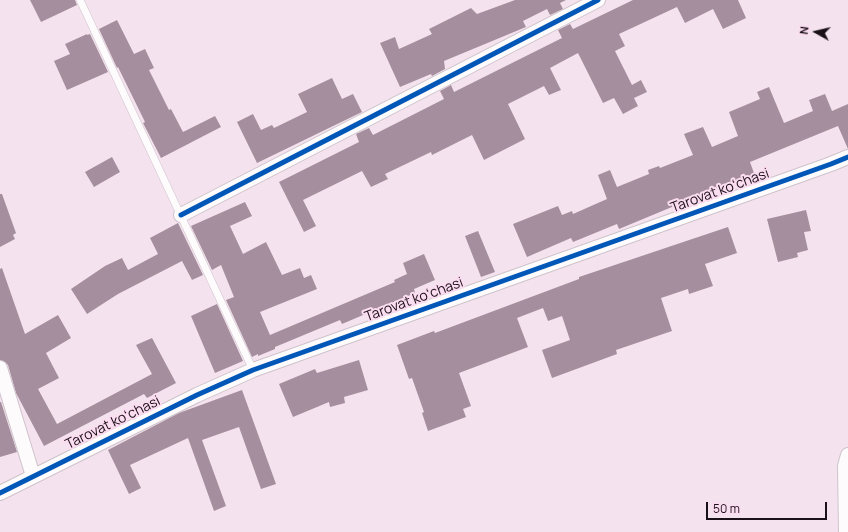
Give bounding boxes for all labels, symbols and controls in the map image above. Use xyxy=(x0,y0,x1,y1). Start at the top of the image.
north arrow xyxy=(796,12,836,52)
text: N xyxy=(796,25,812,35)
street label: Tarovat koʻchasi xyxy=(668,165,772,217)
street label: Tarovat koʻchasi xyxy=(362,274,466,326)
street label: Tarovat koʻchasi xyxy=(63,393,163,453)
scale bar xyxy=(708,494,829,520)
text: 50 m xyxy=(713,500,740,517)

